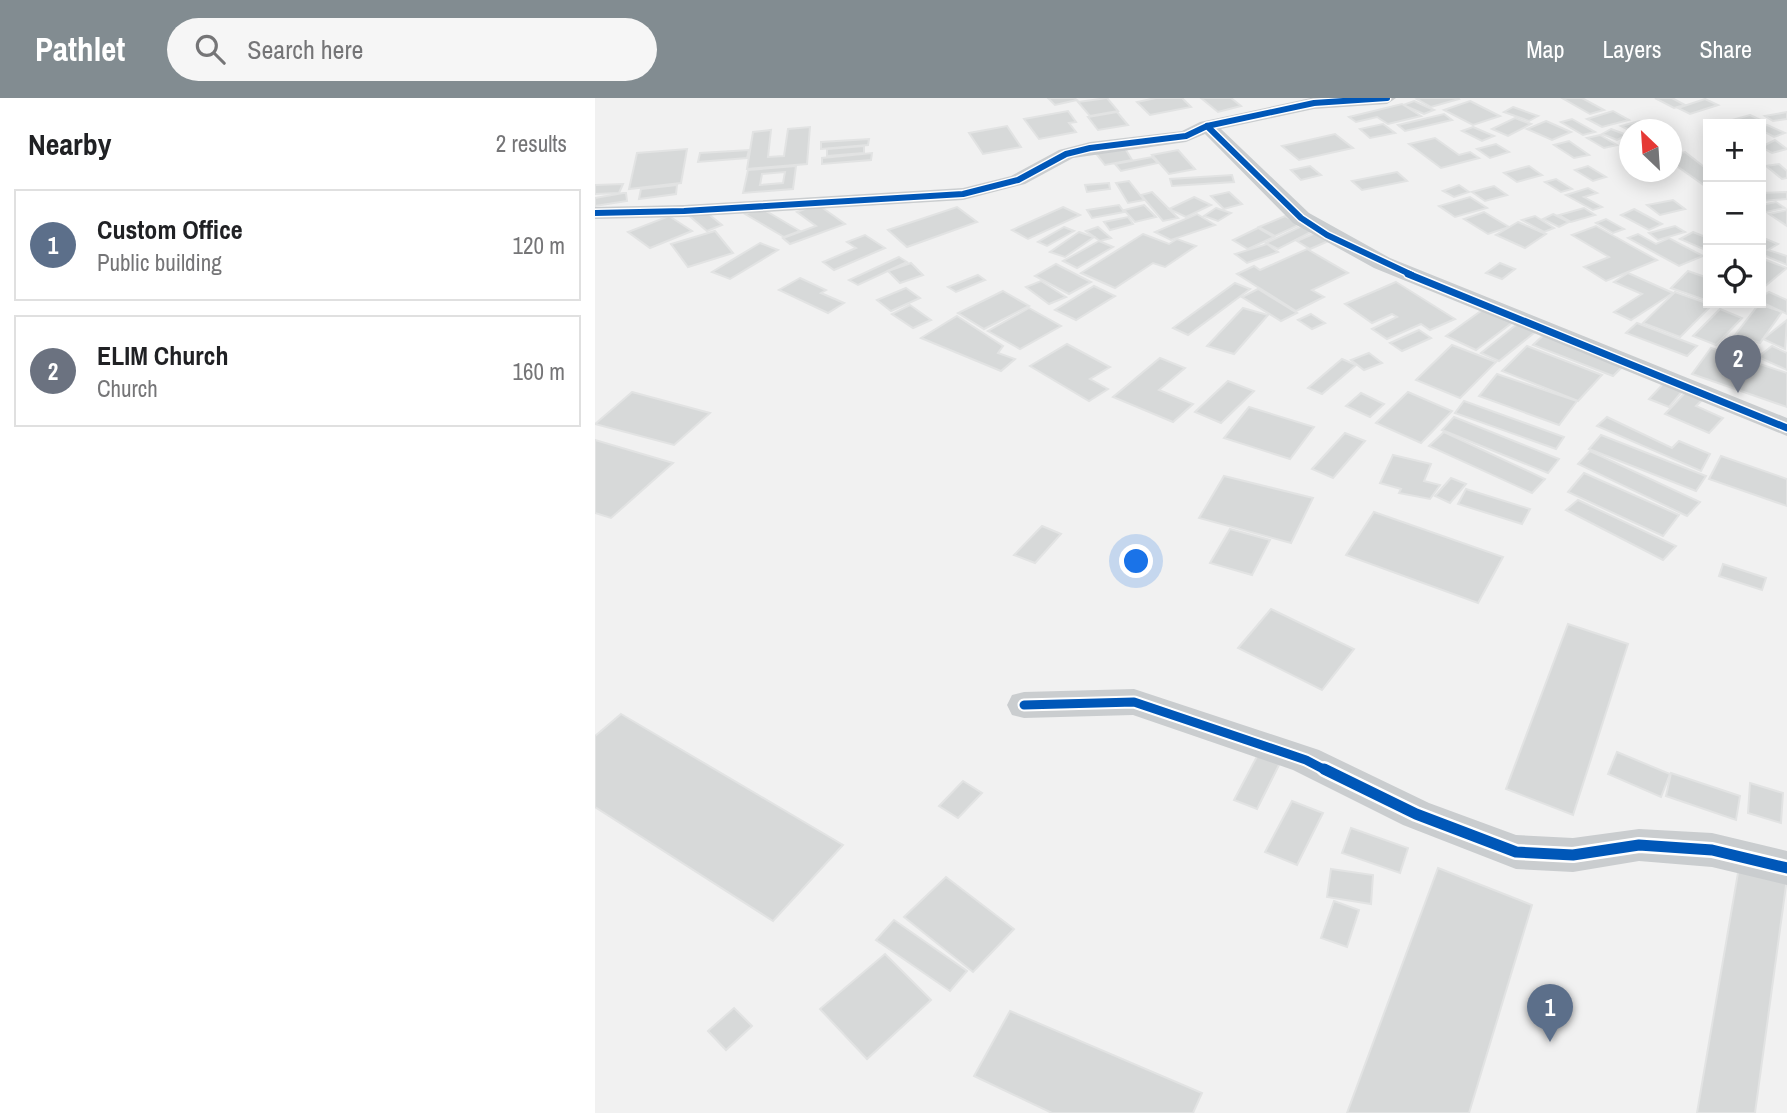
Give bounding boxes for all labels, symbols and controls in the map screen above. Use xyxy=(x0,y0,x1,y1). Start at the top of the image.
search box xyxy=(167,18,657,81)
text: Pathlet xyxy=(35,27,125,71)
icon: search xyxy=(191,30,229,68)
text: Search here xyxy=(247,32,363,67)
text: Map xyxy=(1526,33,1564,65)
text: Layers xyxy=(1602,33,1661,65)
text: Share xyxy=(1699,33,1752,65)
north arrow xyxy=(1619,119,1682,182)
map controls xyxy=(1703,119,1766,308)
button: + xyxy=(1703,119,1766,182)
text: Nearby xyxy=(28,124,111,164)
text: 2 results xyxy=(496,128,567,159)
button: − xyxy=(1703,182,1766,245)
text: Custom Office xyxy=(97,212,243,247)
text: 1 xyxy=(48,230,58,261)
text: 120 m xyxy=(513,230,565,261)
button: locate xyxy=(1703,245,1766,308)
text: Public building xyxy=(97,247,222,278)
pin: 2 xyxy=(1715,335,1761,393)
text: ELIM Church xyxy=(97,338,228,373)
text: 2 xyxy=(48,356,58,387)
text: 160 m xyxy=(513,356,565,387)
text: Church xyxy=(97,373,158,404)
your location xyxy=(1119,544,1153,578)
pin: 1 xyxy=(1527,984,1573,1042)

